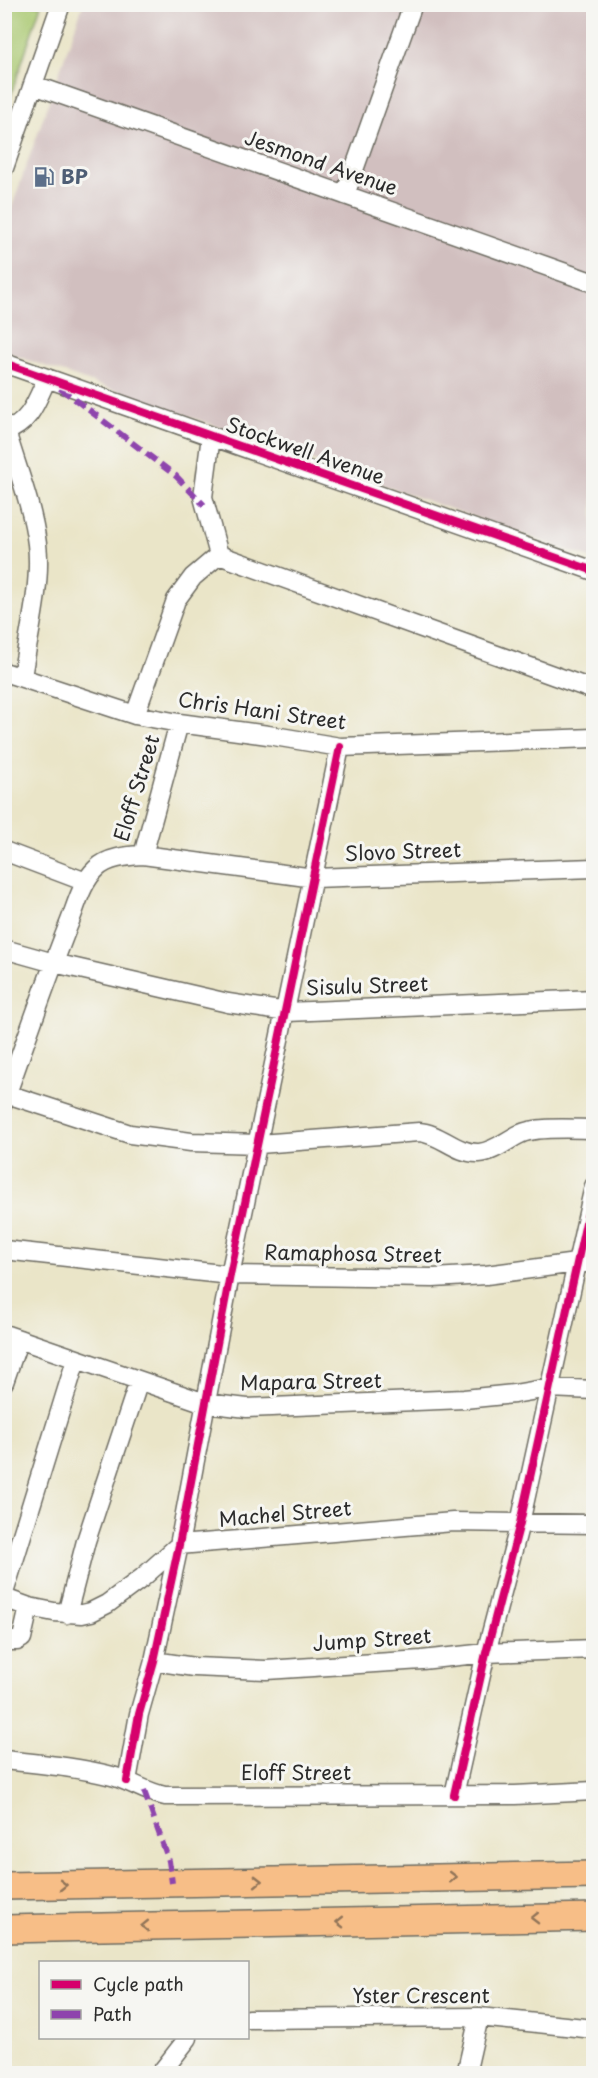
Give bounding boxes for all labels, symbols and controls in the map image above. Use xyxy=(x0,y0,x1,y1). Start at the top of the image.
street label: Jesmond Avenue xyxy=(241,122,402,202)
place label: BP xyxy=(61,161,88,191)
fuel station icon: BP xyxy=(32,165,56,189)
street label: Stockwell Avenue xyxy=(222,409,389,491)
street label: Chris Hani Street xyxy=(176,683,348,737)
street label: Eloff Street xyxy=(106,731,166,845)
street label: Slovo Street xyxy=(344,834,462,868)
street label: Sisulu Street xyxy=(305,968,429,1002)
street label: Ramaphosa Street xyxy=(264,1236,442,1270)
street label: Mapara Street xyxy=(240,1365,382,1397)
street label: Machel Street xyxy=(217,1492,352,1534)
street label: Jump Street xyxy=(312,1620,432,1658)
street label: Eloff Street xyxy=(241,1757,351,1787)
one-way arrow xyxy=(448,1871,457,1883)
one-way arrow xyxy=(253,1874,262,1887)
one-way arrow xyxy=(58,1879,67,1891)
one-way arrow xyxy=(531,1912,540,1924)
one-way arrow xyxy=(336,1916,345,1928)
one-way arrow xyxy=(141,1920,150,1933)
legend xyxy=(39,1961,249,2039)
text: Cycle path xyxy=(93,1970,184,1997)
street label: Yster Crescent xyxy=(352,1980,490,2010)
text: Path xyxy=(93,2000,132,2027)

